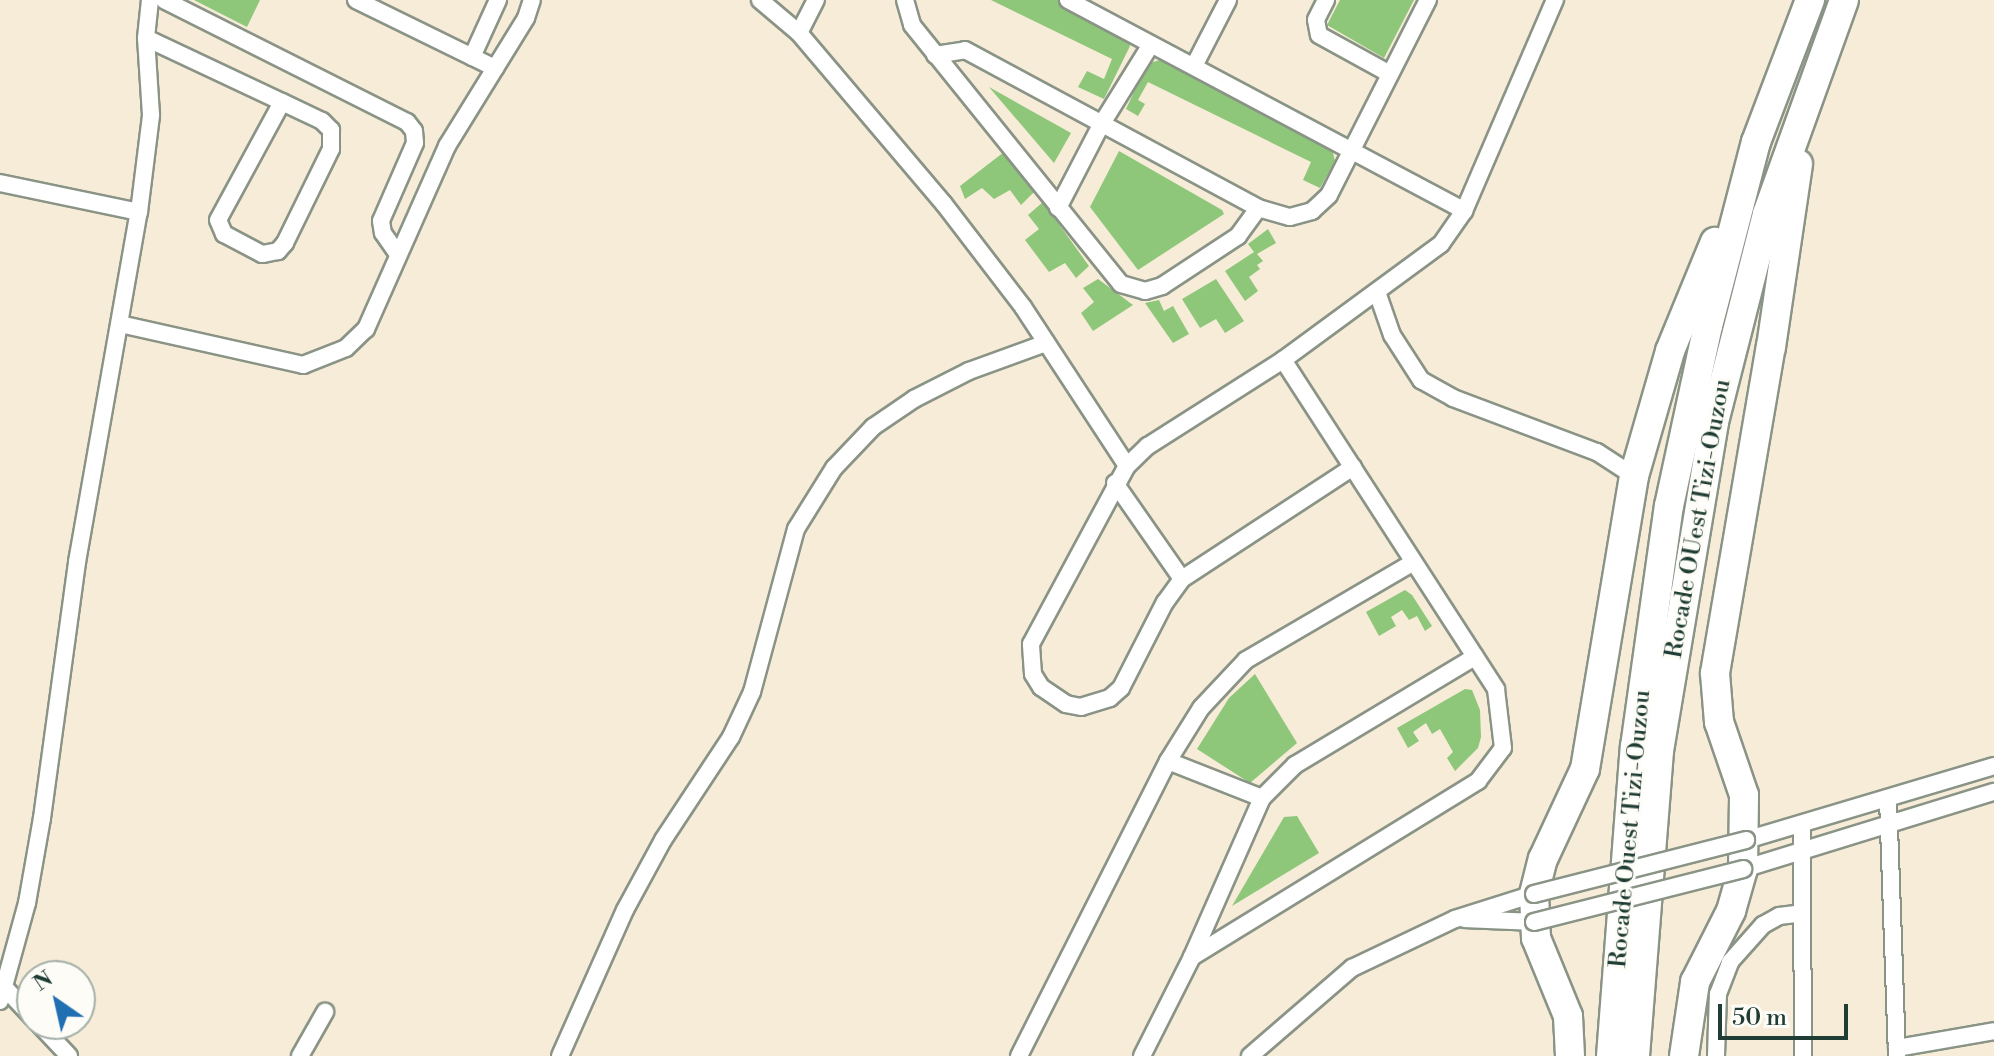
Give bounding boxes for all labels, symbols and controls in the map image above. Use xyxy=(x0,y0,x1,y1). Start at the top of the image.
street label: Rocade OUest Tizi-Ouzou xyxy=(1660,377,1738,661)
street label: Rocade Ouest Tizi-Ouzou xyxy=(1605,689,1657,969)
north arrow xyxy=(16,960,96,1040)
text: N xyxy=(29,965,58,997)
scale bar xyxy=(1722,988,1852,1038)
text: 50 m xyxy=(1732,1003,1787,1033)

